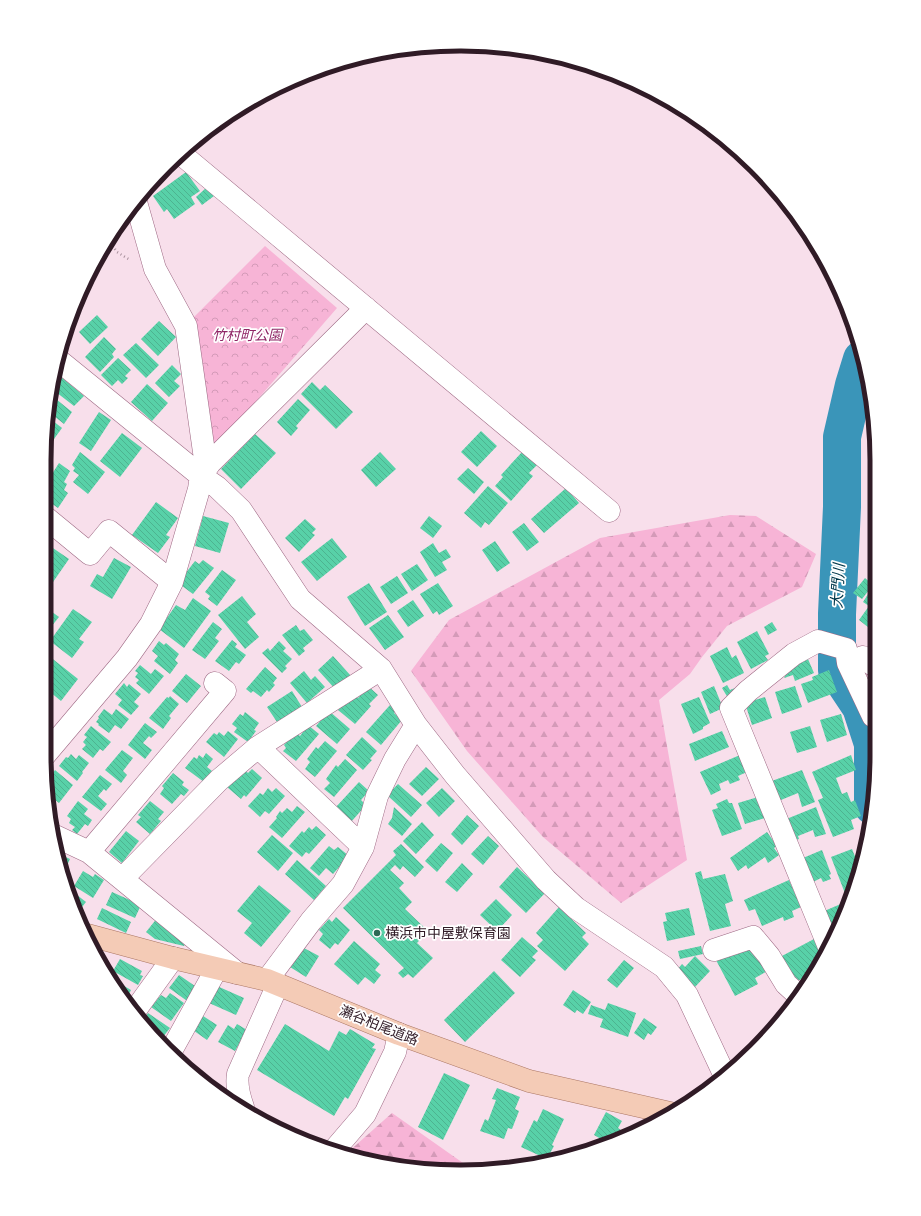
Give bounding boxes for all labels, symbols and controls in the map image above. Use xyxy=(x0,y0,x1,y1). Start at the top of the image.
park label: 竹村町公園 xyxy=(212,325,284,344)
water label: 大門川 xyxy=(826,561,848,609)
place label: 横浜市中屋敷保育園 xyxy=(385,923,511,942)
marker: 横浜市中屋敷保育園 xyxy=(372,928,382,938)
street label: 瀬谷柏尾道路 xyxy=(337,1000,422,1049)

